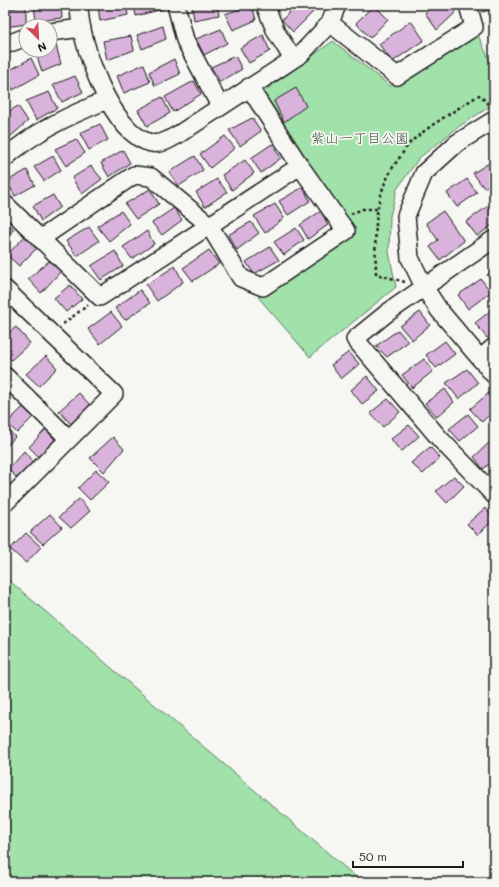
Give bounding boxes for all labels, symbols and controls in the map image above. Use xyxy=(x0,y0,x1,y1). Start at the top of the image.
north arrow xyxy=(18,18,58,58)
text: N xyxy=(35,39,49,56)
park label: 紫山一丁目公園 xyxy=(311,128,409,147)
scale bar xyxy=(353,843,463,869)
text: 50 m xyxy=(359,848,387,864)

